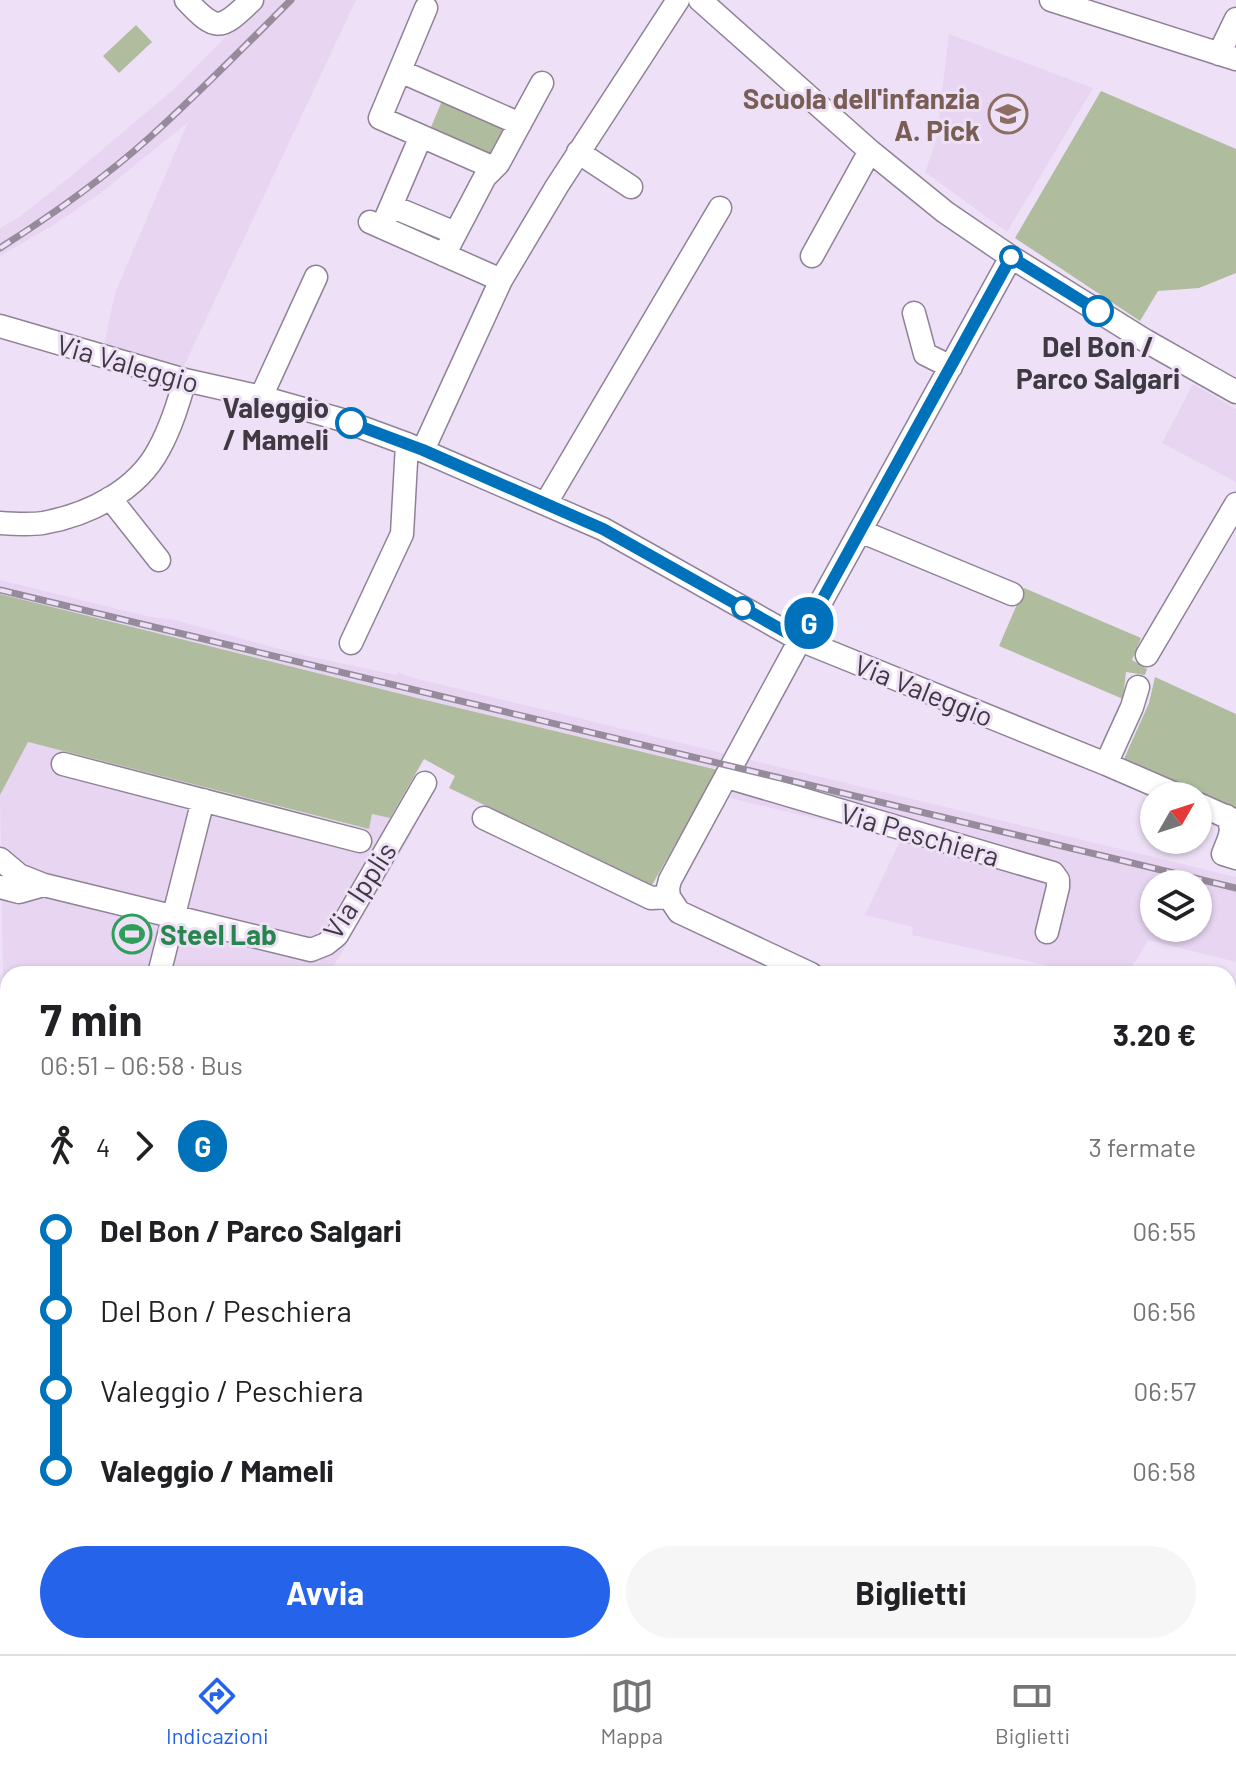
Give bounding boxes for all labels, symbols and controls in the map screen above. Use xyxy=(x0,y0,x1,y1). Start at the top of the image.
place label: Scuola dell'infanzia A. Pick xyxy=(743,81,980,147)
school or university icon: Scuola dell'infanzia A. Pick xyxy=(987,93,1029,135)
unlabelled marker xyxy=(1000,246,1022,268)
marker: Del Bon / Parco Salgari xyxy=(1083,296,1113,326)
street label: Via Valeggio xyxy=(53,326,203,400)
place label: Del Bon / Parco Salgari xyxy=(1016,329,1180,395)
place label: Valeggio / Mameli xyxy=(222,390,329,456)
marker: Valeggio / Mameli xyxy=(336,408,366,438)
unlabelled marker xyxy=(732,597,754,619)
line badge: G xyxy=(783,597,835,649)
text: G xyxy=(800,606,818,640)
street label: Via Valeggio xyxy=(850,647,998,733)
north arrow xyxy=(1140,782,1212,854)
map controls xyxy=(1140,782,1212,942)
street label: Via Peschiera xyxy=(837,795,1003,873)
street label: Via Ipplis xyxy=(315,835,403,945)
button: layers xyxy=(1140,870,1212,942)
sports icon: Steel Lab xyxy=(111,913,153,955)
place label: Steel Lab xyxy=(160,917,277,951)
text: 7 min xyxy=(40,992,143,1045)
text: 3.20 € xyxy=(1113,1016,1196,1052)
text: 06:51 – 06:58 · Bus xyxy=(40,1049,243,1080)
icon: walk xyxy=(40,1124,84,1168)
icon: forward xyxy=(122,1124,166,1168)
text: G xyxy=(194,1129,211,1163)
text: 4 xyxy=(96,1131,110,1162)
text: 3 fermate xyxy=(1088,1131,1196,1162)
text: Del Bon / Parco Salgari xyxy=(100,1212,402,1248)
text: 06:55 xyxy=(1132,1215,1196,1246)
text: Del Bon / Peschiera xyxy=(100,1292,352,1328)
text: 06:56 xyxy=(1132,1295,1196,1326)
text: Valeggio / Peschiera xyxy=(100,1372,364,1408)
text: 06:57 xyxy=(1133,1375,1196,1406)
text: Valeggio / Mameli xyxy=(100,1452,334,1488)
text: 06:58 xyxy=(1132,1455,1196,1486)
button: Avvia xyxy=(40,1546,610,1638)
button: Biglietti xyxy=(626,1546,1196,1638)
tab: Indicazioni xyxy=(166,1674,269,1748)
tab: Mappa xyxy=(601,1674,663,1748)
tab: Biglietti xyxy=(995,1674,1070,1748)

